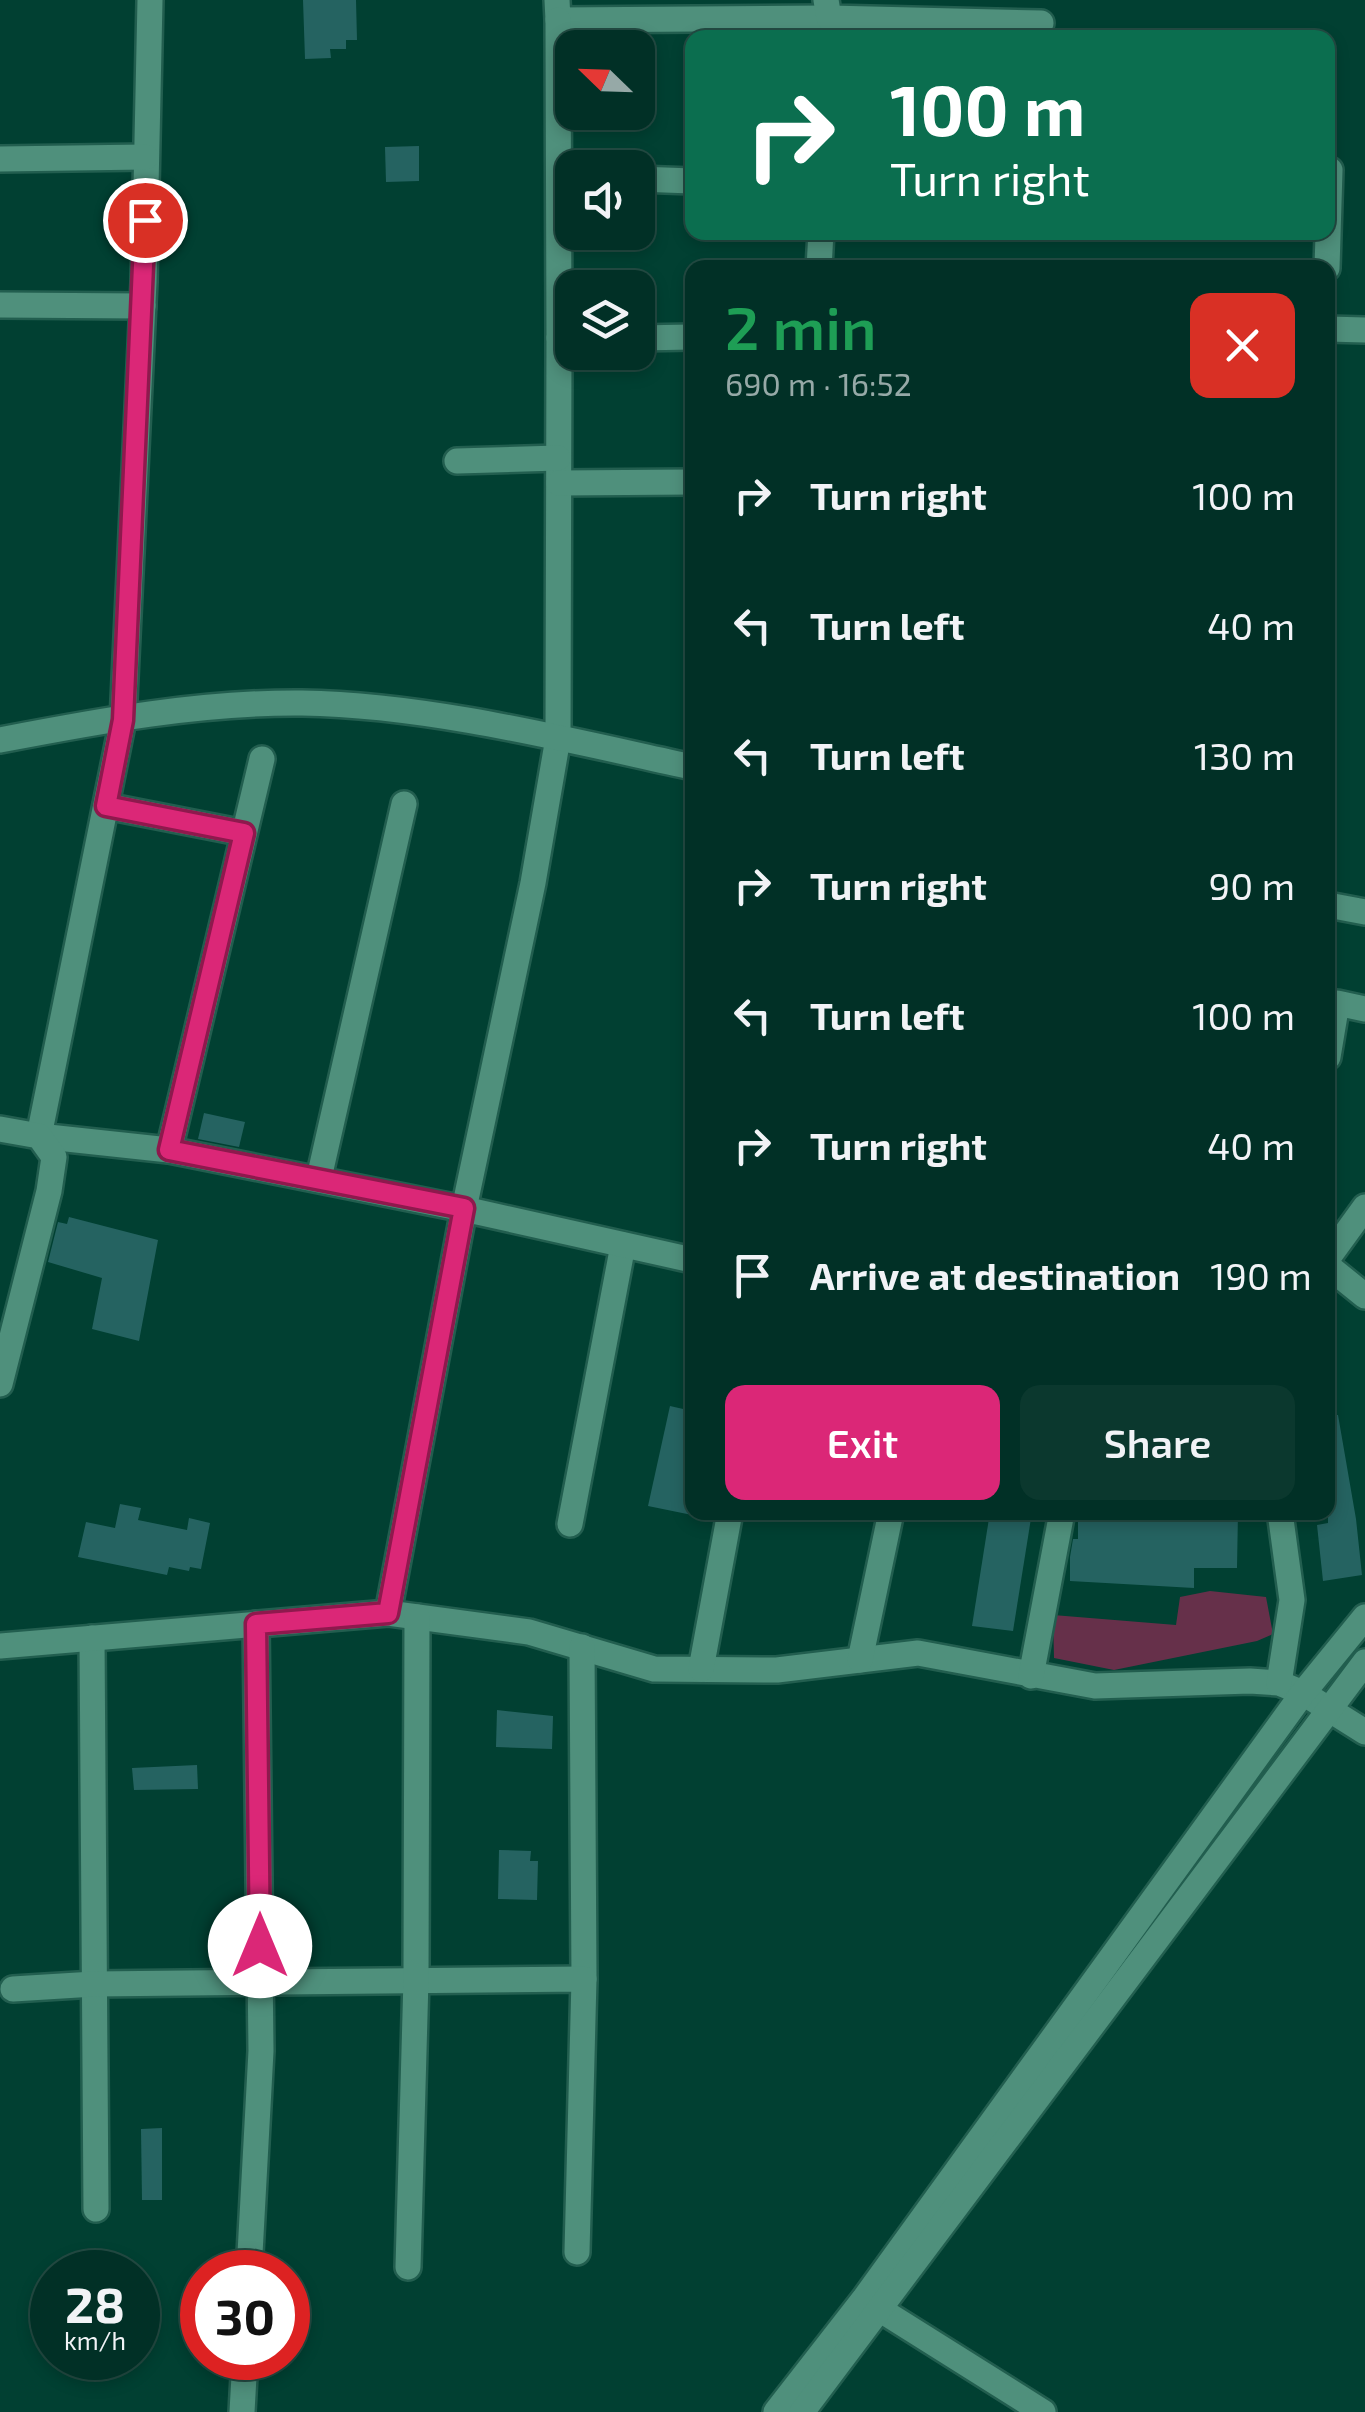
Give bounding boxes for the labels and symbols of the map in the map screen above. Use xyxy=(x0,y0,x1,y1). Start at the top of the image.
north arrow xyxy=(555,30,655,130)
pin xyxy=(103,178,188,263)
position arrow xyxy=(208,1894,312,1998)
speed limit sign: 30 xyxy=(180,2250,310,2380)

